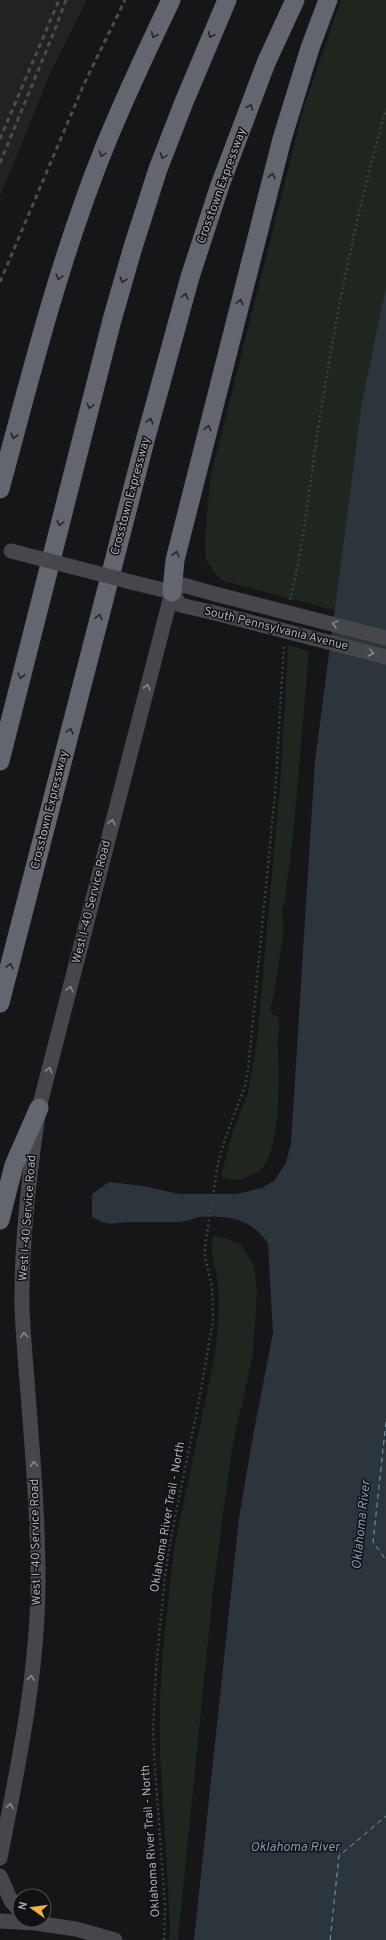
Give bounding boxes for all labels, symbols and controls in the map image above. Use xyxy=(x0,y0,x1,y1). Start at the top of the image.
one-way arrow xyxy=(151,31,159,39)
one-way arrow xyxy=(208,31,216,39)
one-way arrow xyxy=(245,104,253,111)
street label: Crosstown Expressway xyxy=(194,126,250,246)
one-way arrow xyxy=(99,151,107,158)
one-way arrow xyxy=(160,153,168,160)
one-way arrow xyxy=(267,173,276,180)
one-way arrow xyxy=(55,273,64,280)
one-way arrow xyxy=(119,276,128,283)
one-way arrow xyxy=(180,293,188,299)
one-way arrow xyxy=(235,299,244,306)
one-way arrow xyxy=(86,402,95,409)
one-way arrow xyxy=(145,418,154,425)
one-way arrow xyxy=(203,425,212,432)
one-way arrow xyxy=(10,432,19,439)
street label: Crosstown Expressway xyxy=(107,435,155,557)
one-way arrow xyxy=(56,519,65,526)
one-way arrow xyxy=(172,551,180,557)
street label: South Pennsylvania Avenue xyxy=(202,603,350,655)
one-way arrow xyxy=(95,614,103,620)
one-way arrow xyxy=(331,621,338,629)
one-way arrow xyxy=(367,648,374,656)
one-way arrow xyxy=(18,673,26,679)
one-way arrow xyxy=(142,684,151,691)
one-way arrow xyxy=(65,728,74,735)
street label: Crosstown Expressway xyxy=(27,749,73,871)
one-way arrow xyxy=(108,819,116,825)
street label: West I-40 Service Road xyxy=(69,839,115,965)
one-way arrow xyxy=(5,962,13,969)
one-way arrow xyxy=(65,986,74,993)
one-way arrow xyxy=(44,1067,53,1074)
street label: West I-40 Service Road xyxy=(16,1154,40,1282)
one-way arrow xyxy=(19,1332,28,1338)
street label: Oklahoma River Trail - North xyxy=(147,1440,189,1594)
one-way arrow xyxy=(29,1461,38,1467)
street label: West I-40 Service Road xyxy=(27,1479,45,1605)
water label: Oklahoma River xyxy=(349,1479,375,1570)
one-way arrow xyxy=(27,1675,36,1681)
street label: Oklahoma River Trail - North xyxy=(138,1764,164,1918)
one-way arrow xyxy=(6,1803,14,1809)
water label: Oklahoma River xyxy=(250,1840,341,1856)
north arrow xyxy=(12,1888,52,1928)
text: N xyxy=(16,1900,31,1911)

